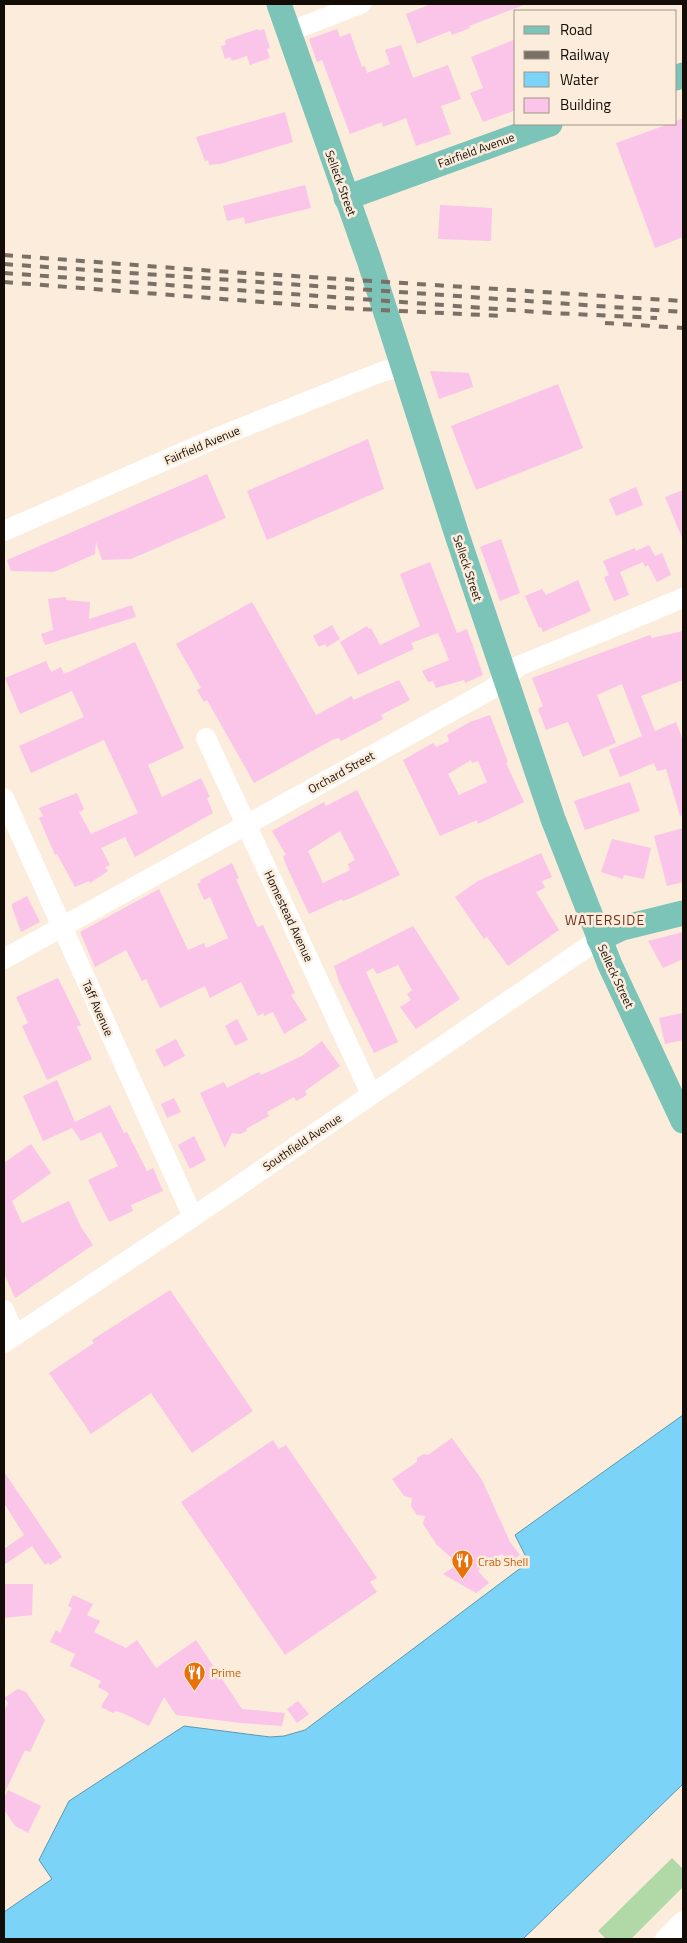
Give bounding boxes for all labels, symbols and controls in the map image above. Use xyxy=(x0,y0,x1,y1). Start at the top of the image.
legend xyxy=(514,10,677,125)
text: Road xyxy=(560,18,592,41)
text: Railway xyxy=(560,43,610,66)
text: Water xyxy=(560,68,599,91)
text: Building xyxy=(560,93,611,116)
street label: Fairfield Avenue xyxy=(435,127,517,173)
street label: Selleck Street xyxy=(320,147,362,219)
street label: Fairfield Avenue xyxy=(161,420,243,470)
street label: Selleck Street xyxy=(448,532,488,604)
street label: Orchard Street xyxy=(304,745,378,798)
street label: Homestead Avenue xyxy=(260,867,318,965)
district label: WATERSIDE xyxy=(565,909,645,930)
street label: Selleck Street xyxy=(593,941,639,1012)
street label: Taff Avenue xyxy=(77,977,119,1039)
street label: Southfield Avenue xyxy=(259,1108,345,1176)
restaurant icon: Crab Shell xyxy=(450,1549,474,1580)
place label: Crab Shell xyxy=(478,1552,528,1571)
restaurant icon: Prime xyxy=(183,1660,207,1691)
place label: Prime xyxy=(211,1663,241,1682)

